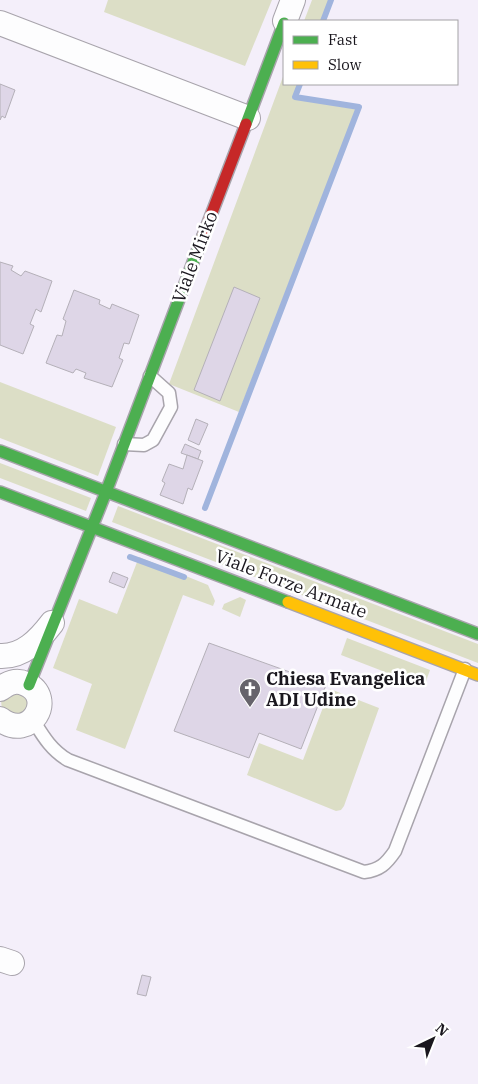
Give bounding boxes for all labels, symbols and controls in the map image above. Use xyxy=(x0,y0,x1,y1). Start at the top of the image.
legend xyxy=(283,20,458,85)
text: Fast xyxy=(328,30,358,49)
text: Slow xyxy=(328,55,362,74)
street label: Viale Mirko xyxy=(167,208,222,306)
street label: Viale Forze Armate xyxy=(212,544,370,623)
place label: Chiesa Evangelica ADI Udine xyxy=(266,667,425,711)
church icon: Chiesa Evangelica ADI Udine xyxy=(238,677,262,708)
north arrow xyxy=(408,1014,458,1064)
text: N xyxy=(432,1019,452,1040)

